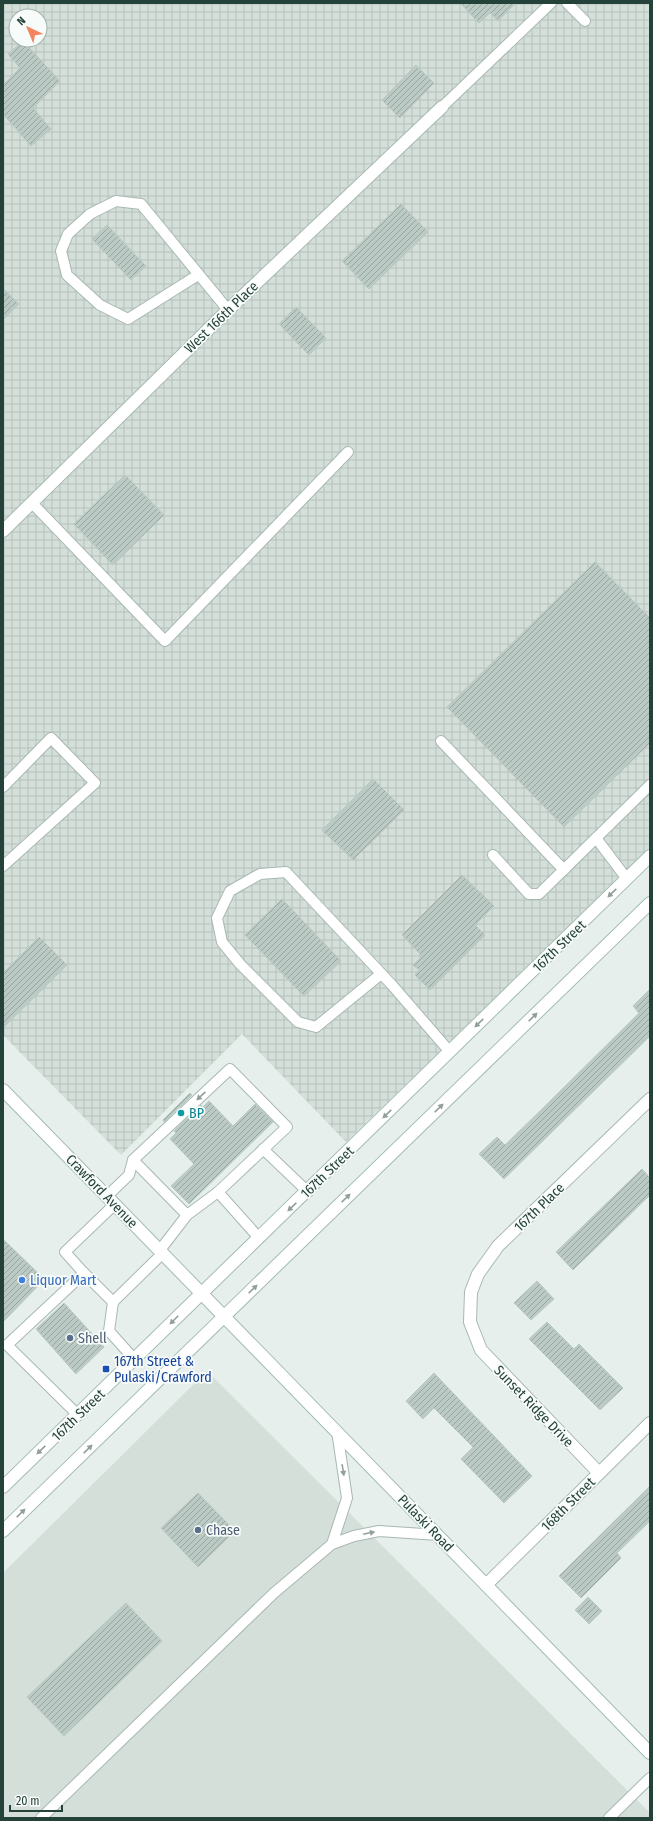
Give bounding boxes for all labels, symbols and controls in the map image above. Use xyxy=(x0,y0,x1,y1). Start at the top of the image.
north arrow xyxy=(8,8,48,48)
text: N xyxy=(15,14,28,28)
street label: West 166th Place xyxy=(181,278,262,357)
one-way arrow xyxy=(607,888,617,898)
street label: 167th Street xyxy=(529,917,590,976)
one-way arrow xyxy=(528,1012,538,1022)
one-way arrow xyxy=(474,1018,484,1028)
one-way arrow xyxy=(196,1091,206,1101)
one-way arrow xyxy=(434,1103,444,1113)
place label: BP xyxy=(189,1105,204,1122)
marker: BP xyxy=(176,1108,186,1118)
one-way arrow xyxy=(382,1109,392,1119)
street label: 167th Street xyxy=(297,1143,358,1202)
street label: Crawford Avenue xyxy=(62,1151,141,1232)
street label: 167th Place xyxy=(511,1179,568,1235)
one-way arrow xyxy=(341,1193,351,1203)
one-way arrow xyxy=(287,1202,297,1212)
place label: Liquor Mart xyxy=(30,1272,97,1289)
marker: Liquor Mart xyxy=(17,1275,27,1285)
one-way arrow xyxy=(248,1284,258,1294)
one-way arrow xyxy=(169,1315,179,1325)
place label: Shell xyxy=(78,1330,107,1347)
marker: Shell xyxy=(65,1333,75,1343)
place label: 167th Street & Pulaski/Crawford xyxy=(114,1353,212,1386)
street label: Sunset Ridge Drive xyxy=(490,1362,577,1451)
marker: 167th Street & Pulaski/Crawford xyxy=(101,1364,111,1374)
street label: 167th Street xyxy=(48,1386,109,1445)
one-way arrow xyxy=(83,1444,93,1454)
one-way arrow xyxy=(36,1445,46,1455)
one-way arrow xyxy=(341,1464,347,1476)
street label: 168th Street xyxy=(538,1474,599,1535)
street label: Pulaski Road xyxy=(394,1491,457,1556)
one-way arrow xyxy=(16,1508,26,1518)
place label: Chase xyxy=(206,1522,240,1539)
marker: Chase xyxy=(193,1525,203,1535)
one-way arrow xyxy=(363,1530,376,1536)
scale bar xyxy=(10,1787,62,1813)
text: 20 m xyxy=(16,1794,40,1808)

